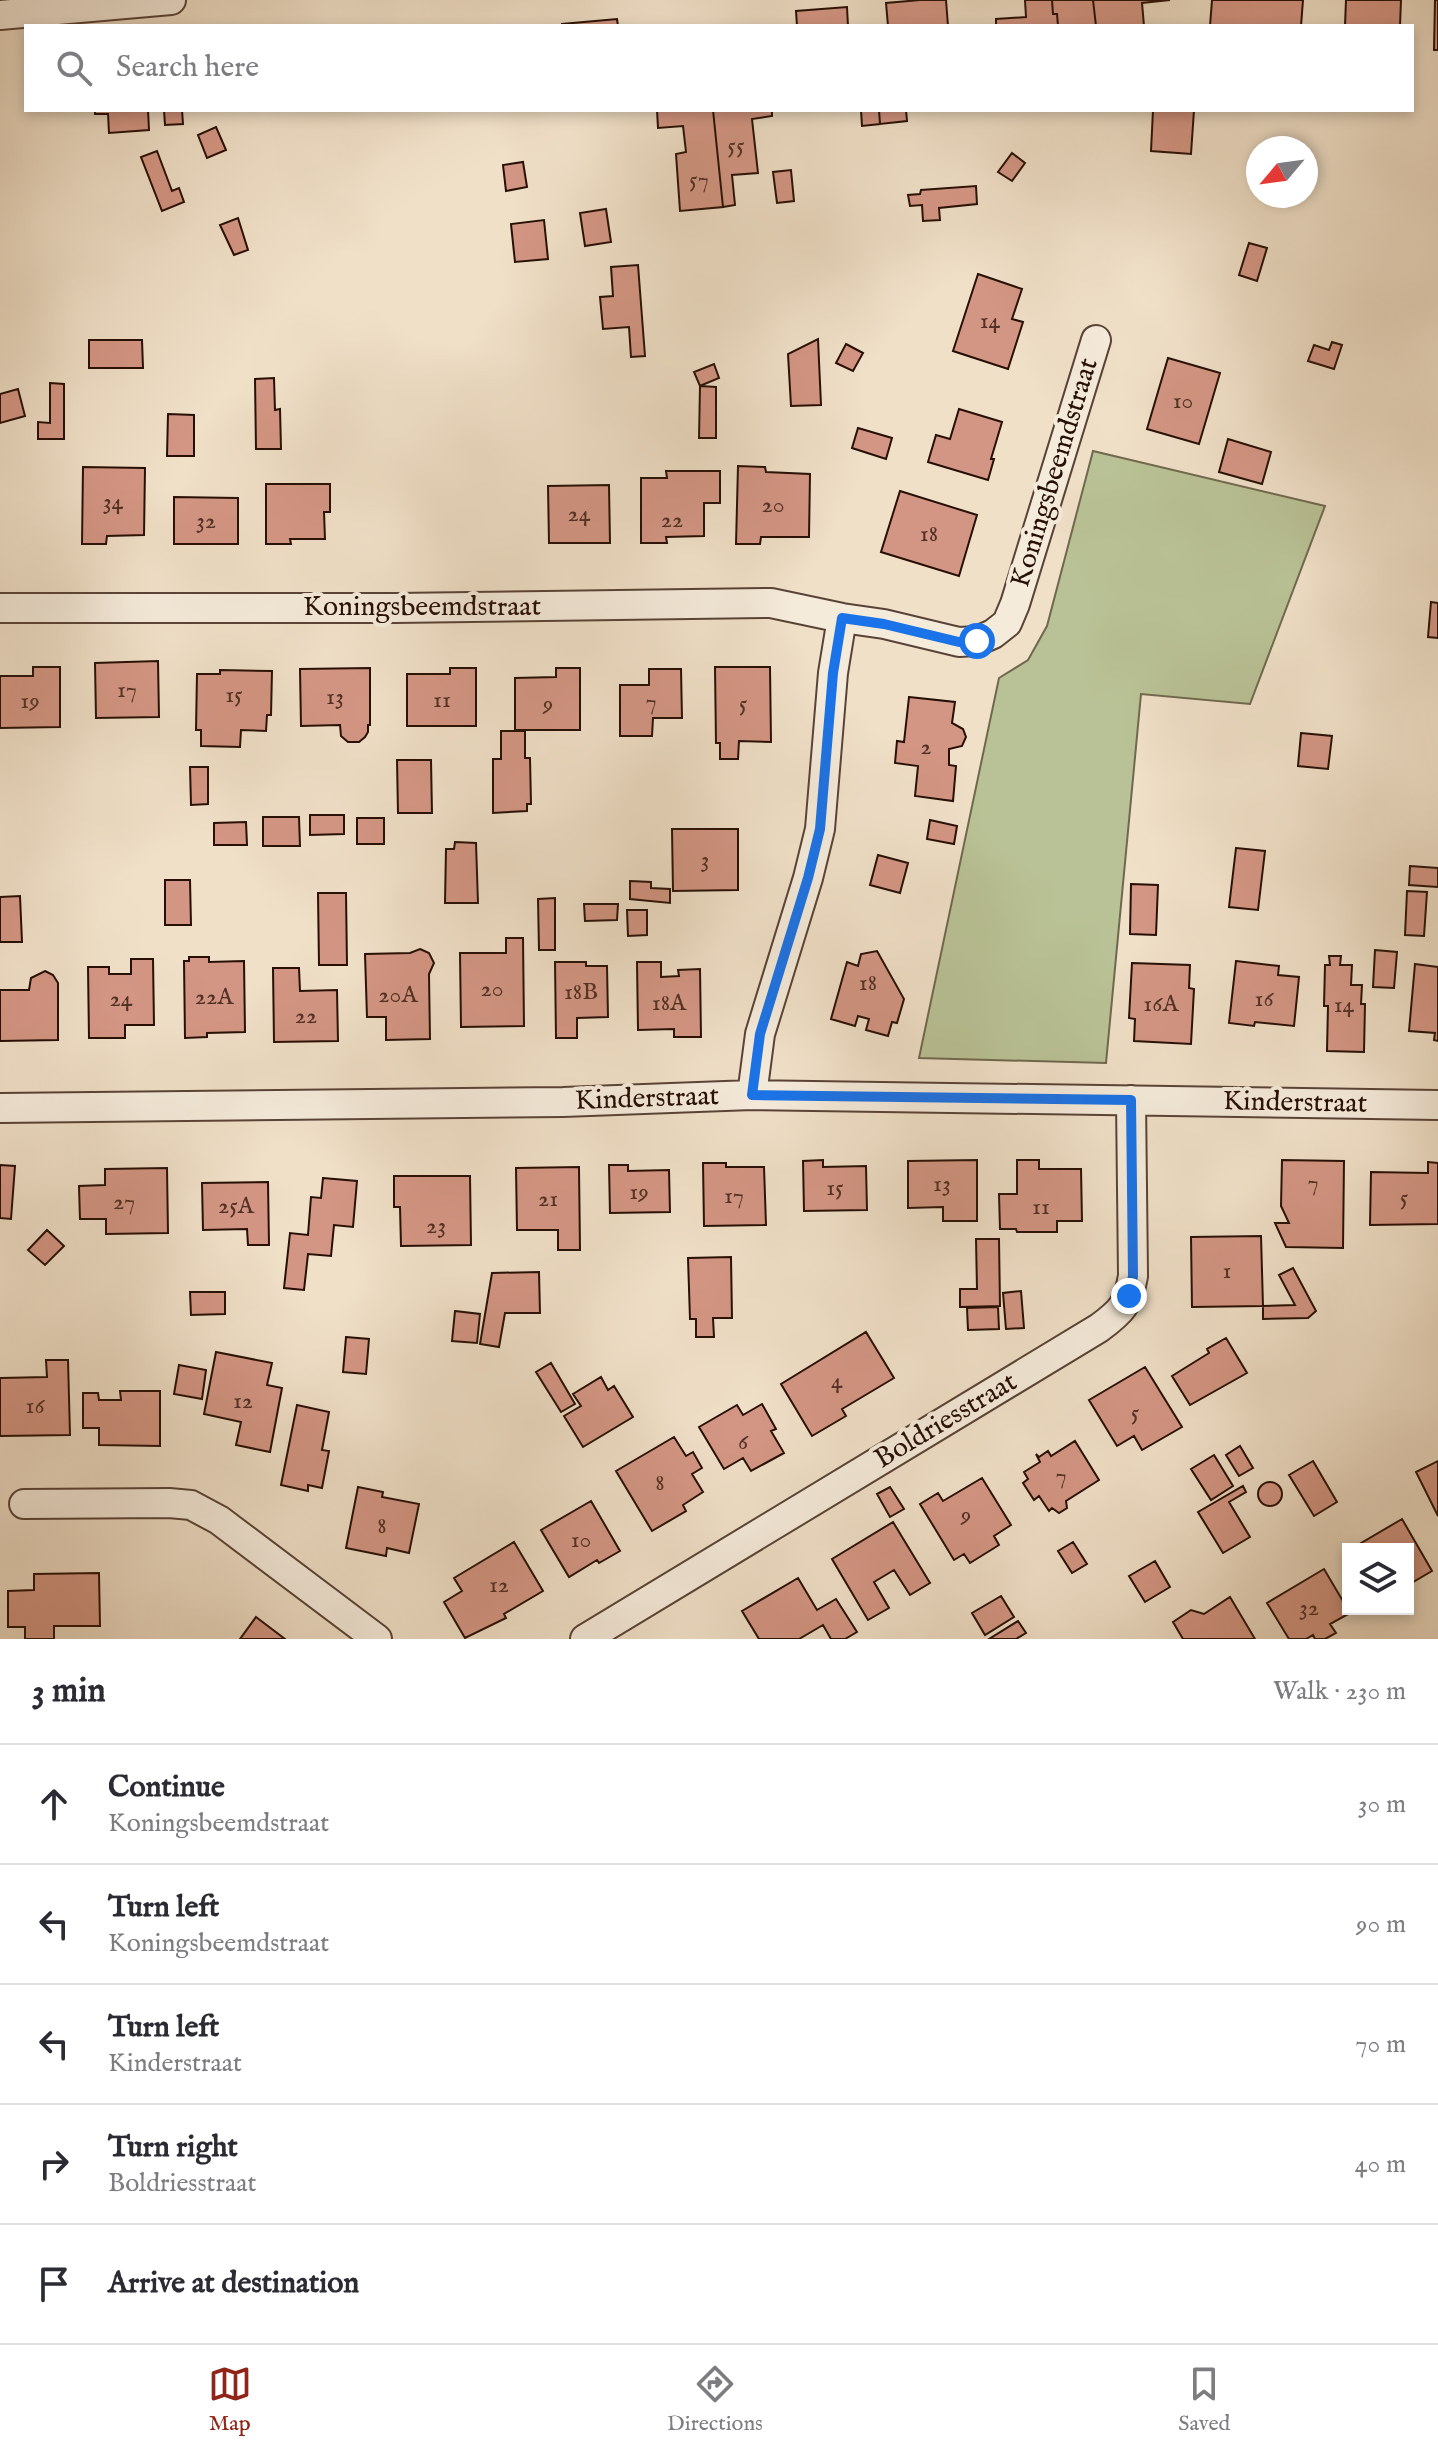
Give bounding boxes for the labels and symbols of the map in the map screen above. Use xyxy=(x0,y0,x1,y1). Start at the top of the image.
house number: 55 xyxy=(727,131,745,162)
north arrow xyxy=(1246,136,1318,208)
house number: 57 xyxy=(689,165,709,196)
house number: 14 xyxy=(980,306,1001,337)
street label: Koningsbeemdstraat xyxy=(1003,354,1107,592)
house number: 10 xyxy=(1173,386,1193,417)
house number: 34 xyxy=(103,487,124,518)
house number: 20 xyxy=(761,490,785,521)
house number: 24 xyxy=(567,499,591,530)
house number: 22 xyxy=(661,505,683,536)
house number: 32 xyxy=(196,506,216,537)
house number: 18 xyxy=(920,519,938,550)
street label: Koningsbeemdstraat xyxy=(303,590,541,625)
route start xyxy=(959,623,995,659)
house number: 17 xyxy=(117,675,137,706)
house number: 15 xyxy=(225,680,243,711)
house number: 13 xyxy=(326,682,344,713)
house number: 11 xyxy=(433,685,451,716)
house number: 19 xyxy=(20,686,40,717)
house number: 7 xyxy=(645,687,657,718)
house number: 9 xyxy=(542,689,553,720)
house number: 5 xyxy=(739,689,748,720)
house number: 2 xyxy=(920,732,932,763)
house number: 3 xyxy=(701,845,709,876)
house number: 18 xyxy=(859,968,877,999)
house number: 20 xyxy=(480,974,504,1005)
house number: 18B xyxy=(564,977,598,1008)
house number: 20A xyxy=(378,980,418,1011)
house number: 22A xyxy=(195,982,234,1013)
house number: 24 xyxy=(109,984,133,1015)
house number: 16 xyxy=(1254,984,1274,1015)
house number: 18A xyxy=(652,988,687,1019)
house number: 16A xyxy=(1143,989,1179,1020)
house number: 14 xyxy=(1334,990,1355,1021)
house number: 22 xyxy=(295,1001,317,1032)
street label: Kinderstraat xyxy=(574,1079,720,1119)
street label: Kinderstraat xyxy=(1223,1084,1368,1122)
house number: 7 xyxy=(1307,1168,1319,1199)
house number: 13 xyxy=(933,1169,951,1200)
house number: 15 xyxy=(826,1173,844,1204)
house number: 19 xyxy=(629,1177,649,1208)
house number: 17 xyxy=(724,1181,744,1212)
house number: 5 xyxy=(1400,1183,1409,1214)
house number: 21 xyxy=(538,1184,558,1215)
house number: 27 xyxy=(113,1187,135,1218)
house number: 25A xyxy=(218,1191,255,1222)
house number: 11 xyxy=(1032,1192,1050,1223)
house number: 23 xyxy=(426,1211,446,1242)
house number: 1 xyxy=(1223,1256,1231,1287)
route end xyxy=(1111,1278,1147,1314)
street label: Boldriesstraat xyxy=(868,1365,1024,1477)
house number: 4 xyxy=(831,1366,843,1397)
house number: 12 xyxy=(233,1386,253,1417)
house number: 16 xyxy=(25,1391,45,1422)
house number: 5 xyxy=(1131,1398,1140,1429)
house number: 6 xyxy=(738,1427,749,1458)
house number: 7 xyxy=(1055,1461,1067,1492)
house number: 8 xyxy=(655,1468,665,1499)
house number: 9 xyxy=(960,1500,971,1531)
house number: 8 xyxy=(377,1511,387,1542)
house number: 10 xyxy=(571,1525,591,1556)
house number: 12 xyxy=(489,1570,509,1601)
house number: 32 xyxy=(1299,1593,1319,1624)

